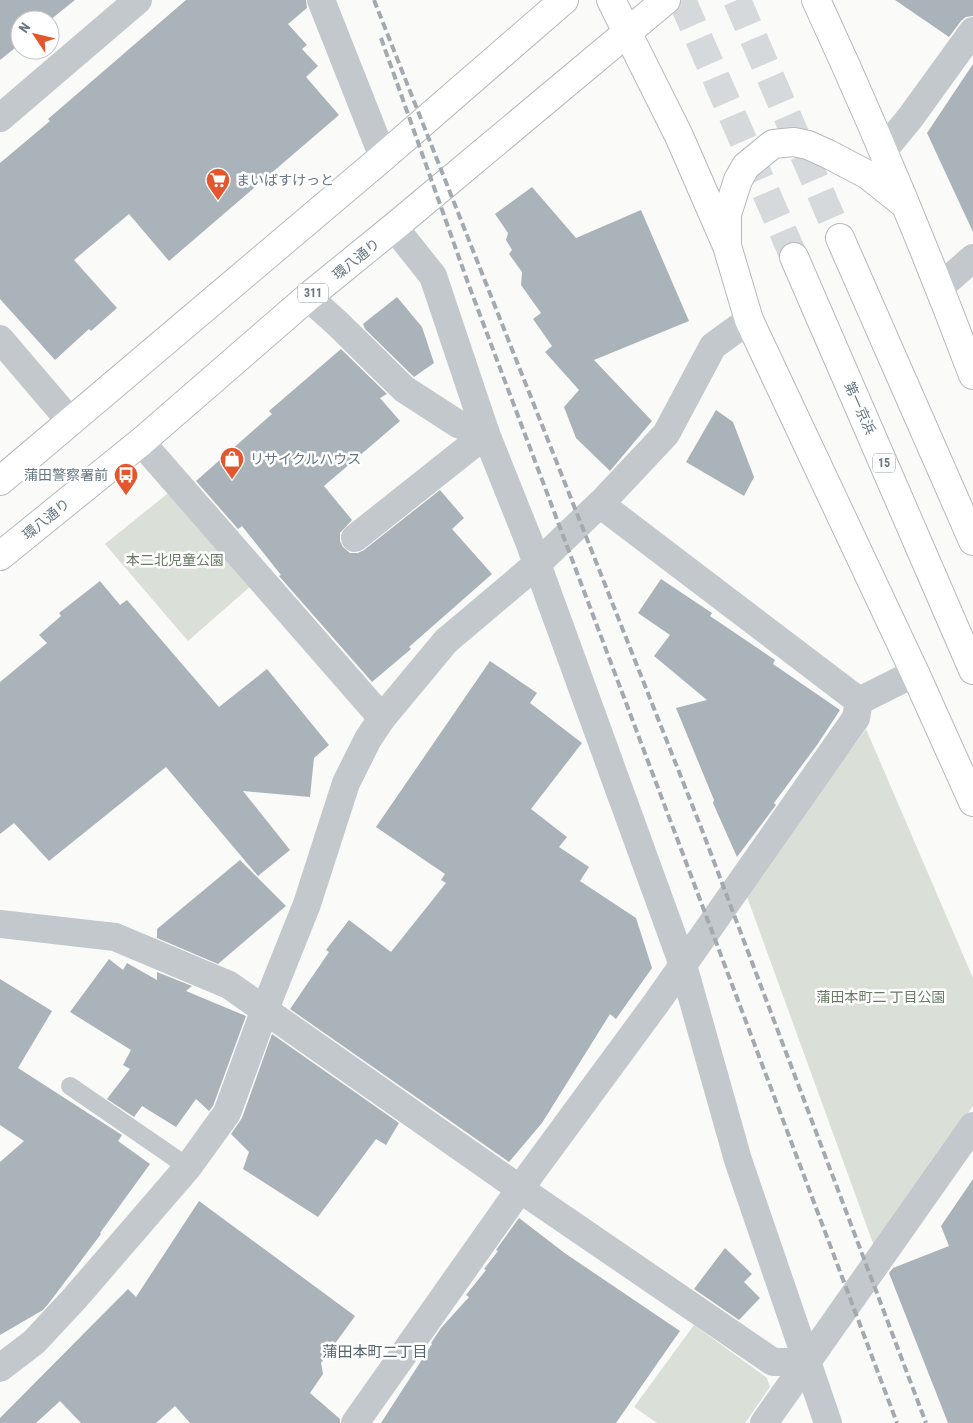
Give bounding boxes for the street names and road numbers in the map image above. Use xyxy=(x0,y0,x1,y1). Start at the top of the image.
street label: 環八通り xyxy=(329,235,383,283)
road number: 311 xyxy=(298,284,328,302)
street label: 第一京浜 xyxy=(841,379,879,437)
road number: 15 xyxy=(873,453,895,472)
street label: 環八通り xyxy=(19,495,73,543)

